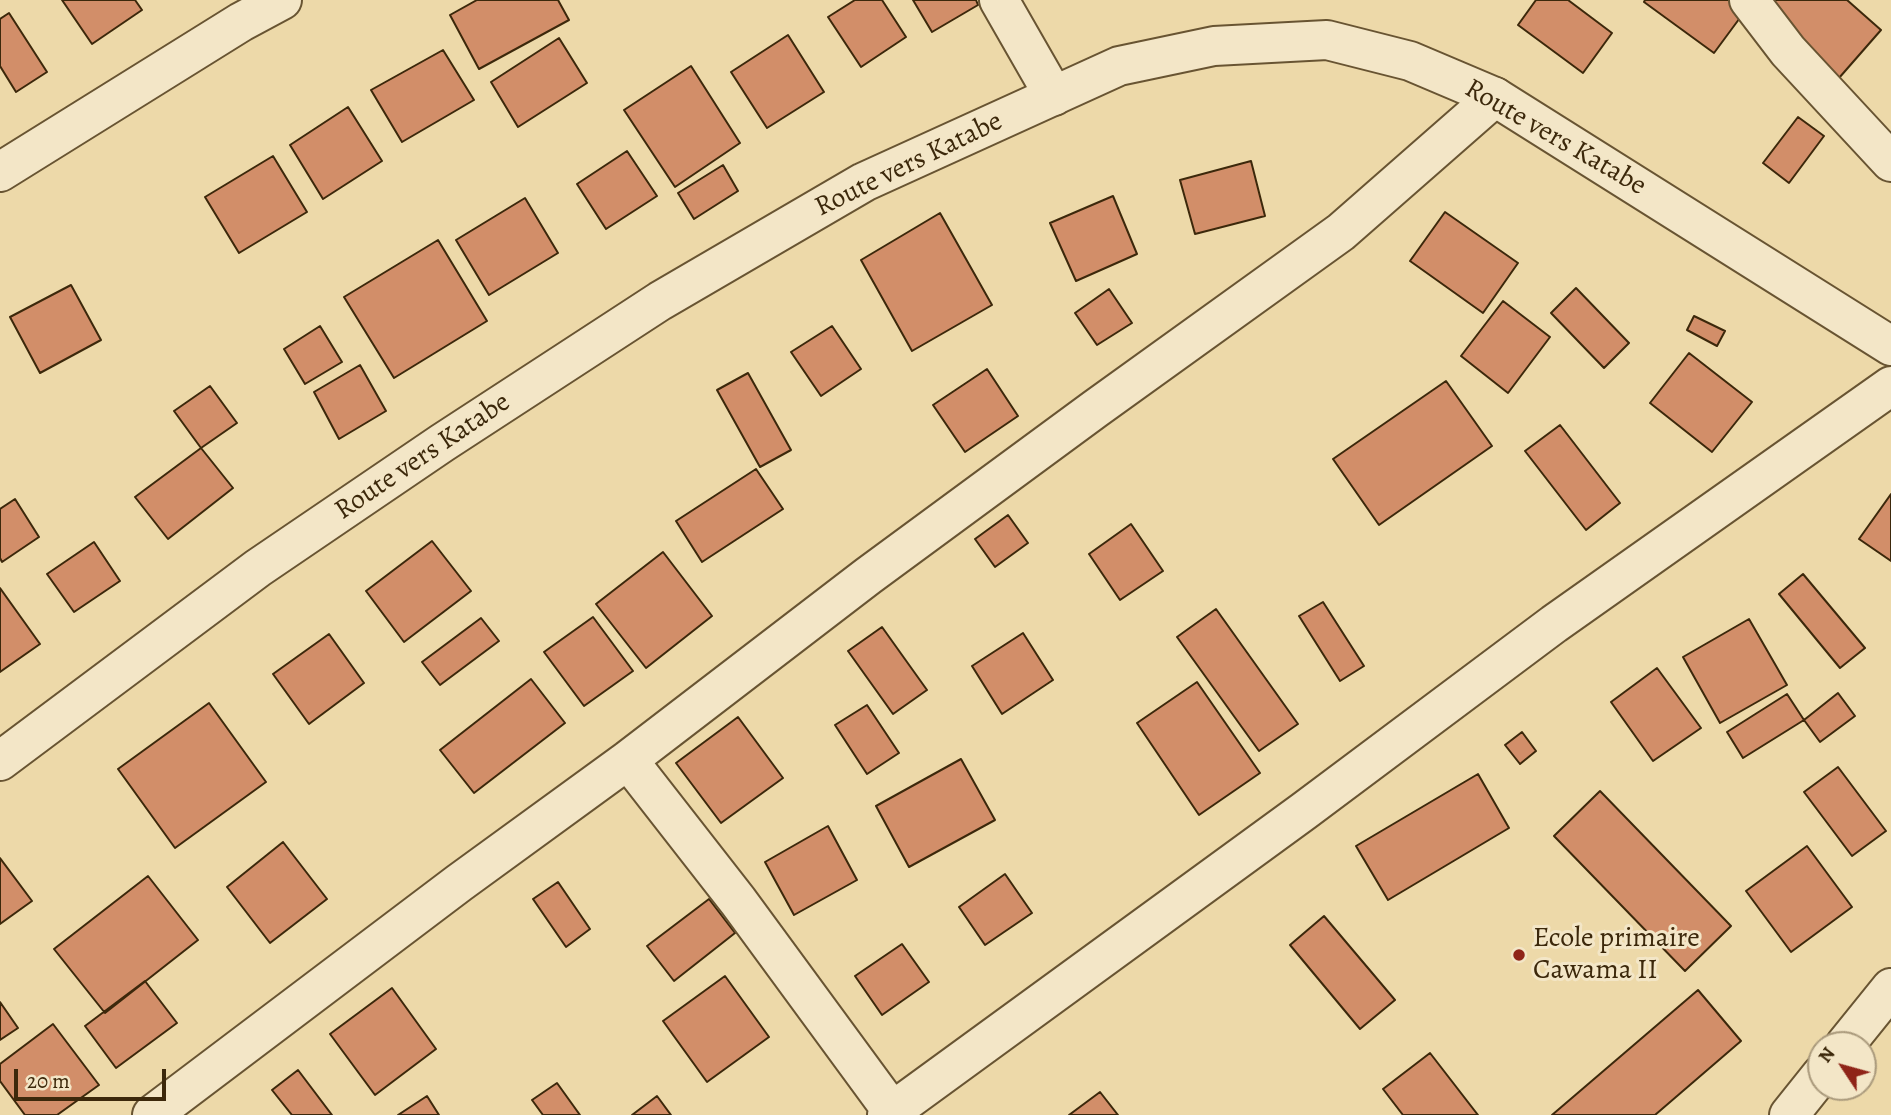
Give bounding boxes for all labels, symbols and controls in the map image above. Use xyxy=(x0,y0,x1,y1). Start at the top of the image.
street label: Route vers Katabe xyxy=(1458,72,1652,204)
street label: Route vers Katabe xyxy=(810,105,1008,225)
street label: Route vers Katabe xyxy=(329,386,517,528)
place label: Ecole primaire Cawama II xyxy=(1533,922,1700,988)
marker: Ecole primaire Cawama II xyxy=(1511,947,1527,963)
north arrow xyxy=(1807,1031,1877,1101)
text: N xyxy=(1812,1042,1841,1068)
scale bar xyxy=(18,1056,170,1100)
text: 20 m xyxy=(27,1067,70,1095)

